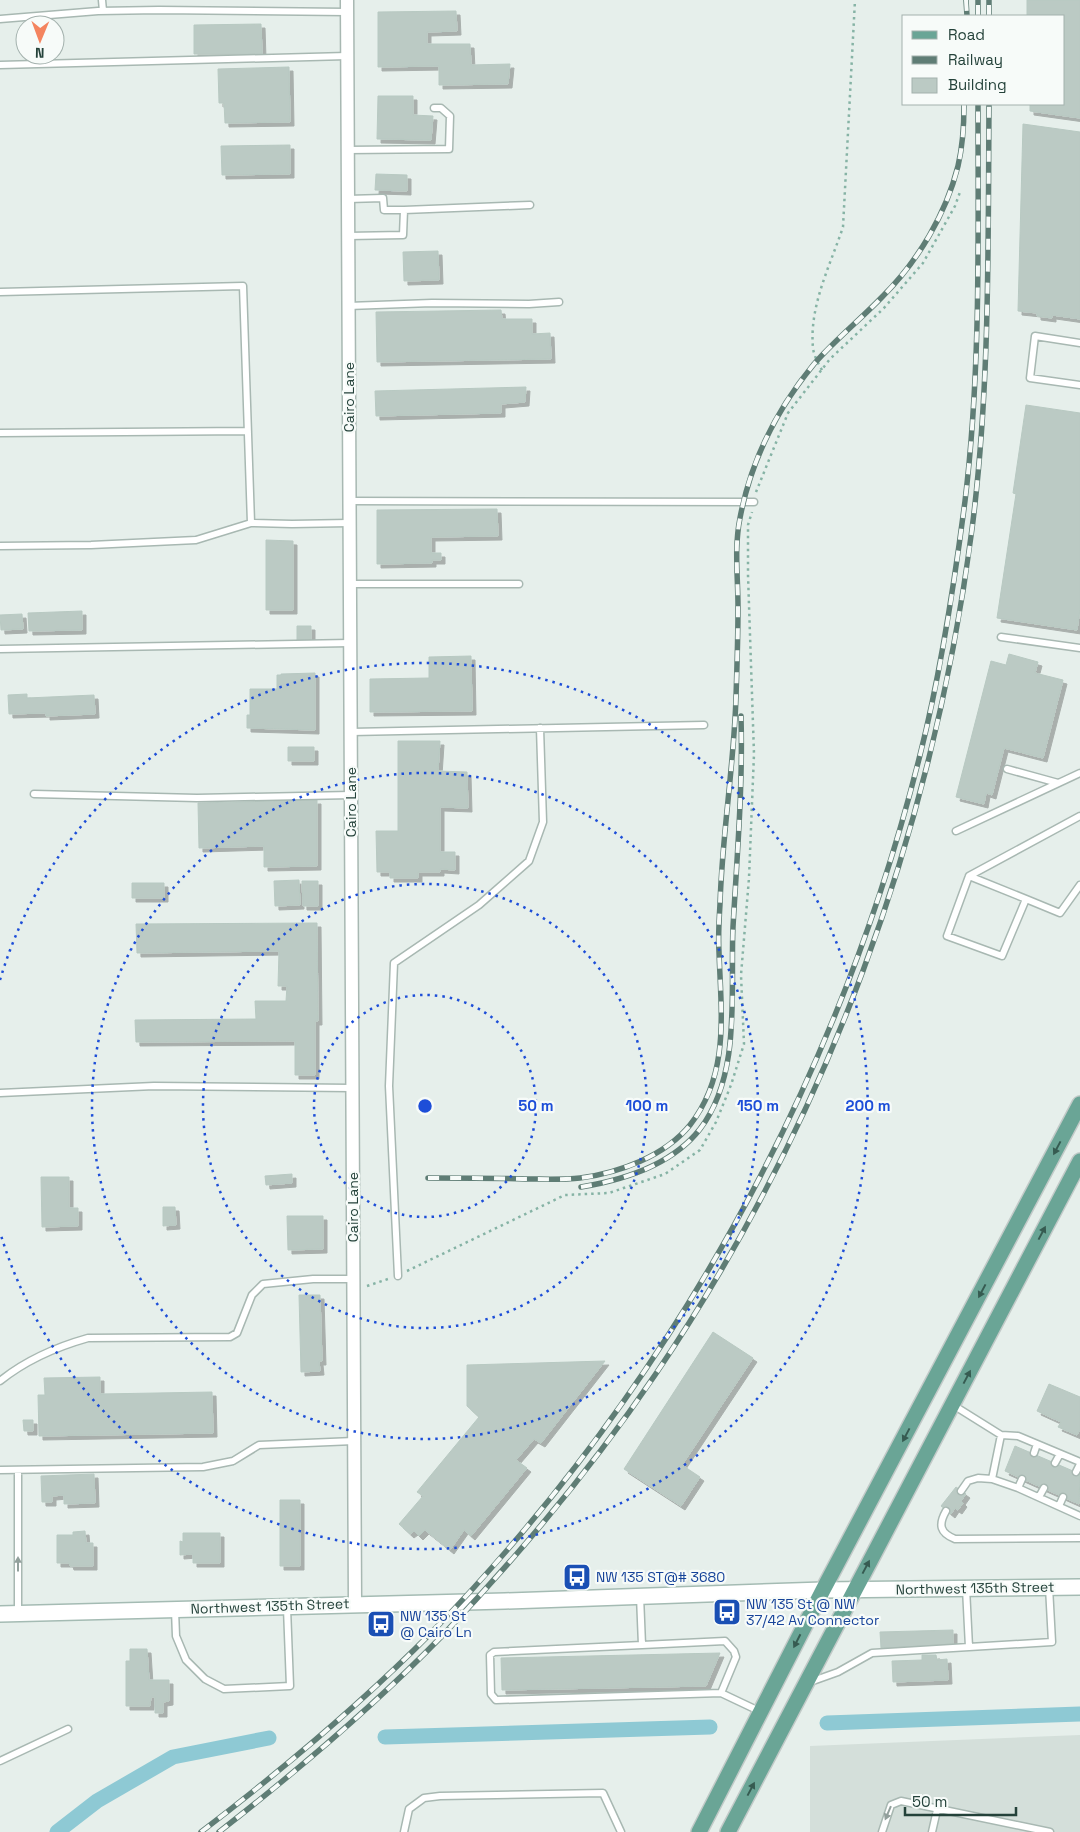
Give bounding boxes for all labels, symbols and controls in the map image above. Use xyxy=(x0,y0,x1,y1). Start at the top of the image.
north arrow xyxy=(15,15,65,65)
legend xyxy=(902,15,1065,105)
text: Road xyxy=(948,25,985,44)
text: N xyxy=(35,44,45,62)
text: Railway xyxy=(948,50,1003,69)
text: Building xyxy=(948,75,1007,94)
street label: Cairo Lane xyxy=(340,362,358,432)
street label: Cairo Lane xyxy=(342,767,360,837)
text: 50 m xyxy=(518,1096,554,1115)
text: 100 m xyxy=(626,1096,668,1115)
text: 150 m xyxy=(737,1096,779,1115)
text: 200 m xyxy=(846,1096,890,1115)
centre of rings xyxy=(416,1097,434,1115)
one-way arrow xyxy=(1053,1140,1061,1155)
street label: Cairo Lane xyxy=(344,1172,362,1242)
one-way arrow xyxy=(1038,1226,1046,1240)
one-way arrow xyxy=(978,1284,986,1299)
one-way arrow xyxy=(963,1370,971,1384)
one-way arrow xyxy=(902,1428,910,1443)
one-way arrow xyxy=(14,1556,22,1572)
one-way arrow xyxy=(862,1561,871,1574)
bus stop icon: NW 135 ST@# 3680 xyxy=(562,1562,592,1592)
place label: NW 135 ST@# 3680 xyxy=(596,1568,725,1586)
street label: Northwest 135th Street xyxy=(895,1578,1055,1598)
street label: Northwest 135th Street xyxy=(190,1594,350,1618)
place label: NW 135 St @ NW 37/42 Av Connector xyxy=(746,1595,879,1629)
bus stop icon: NW 135 St @ NW 37/42 Av Connector xyxy=(712,1597,742,1627)
place label: NW 135 St @ Cairo Ln xyxy=(400,1607,472,1641)
bus stop icon: NW 135 St @ Cairo Ln xyxy=(366,1609,396,1639)
one-way arrow xyxy=(793,1633,801,1648)
one-way arrow xyxy=(747,1782,755,1796)
scale bar xyxy=(905,1784,1016,1816)
text: 50 m xyxy=(912,1792,947,1811)
one-way arrow xyxy=(884,1806,892,1821)

